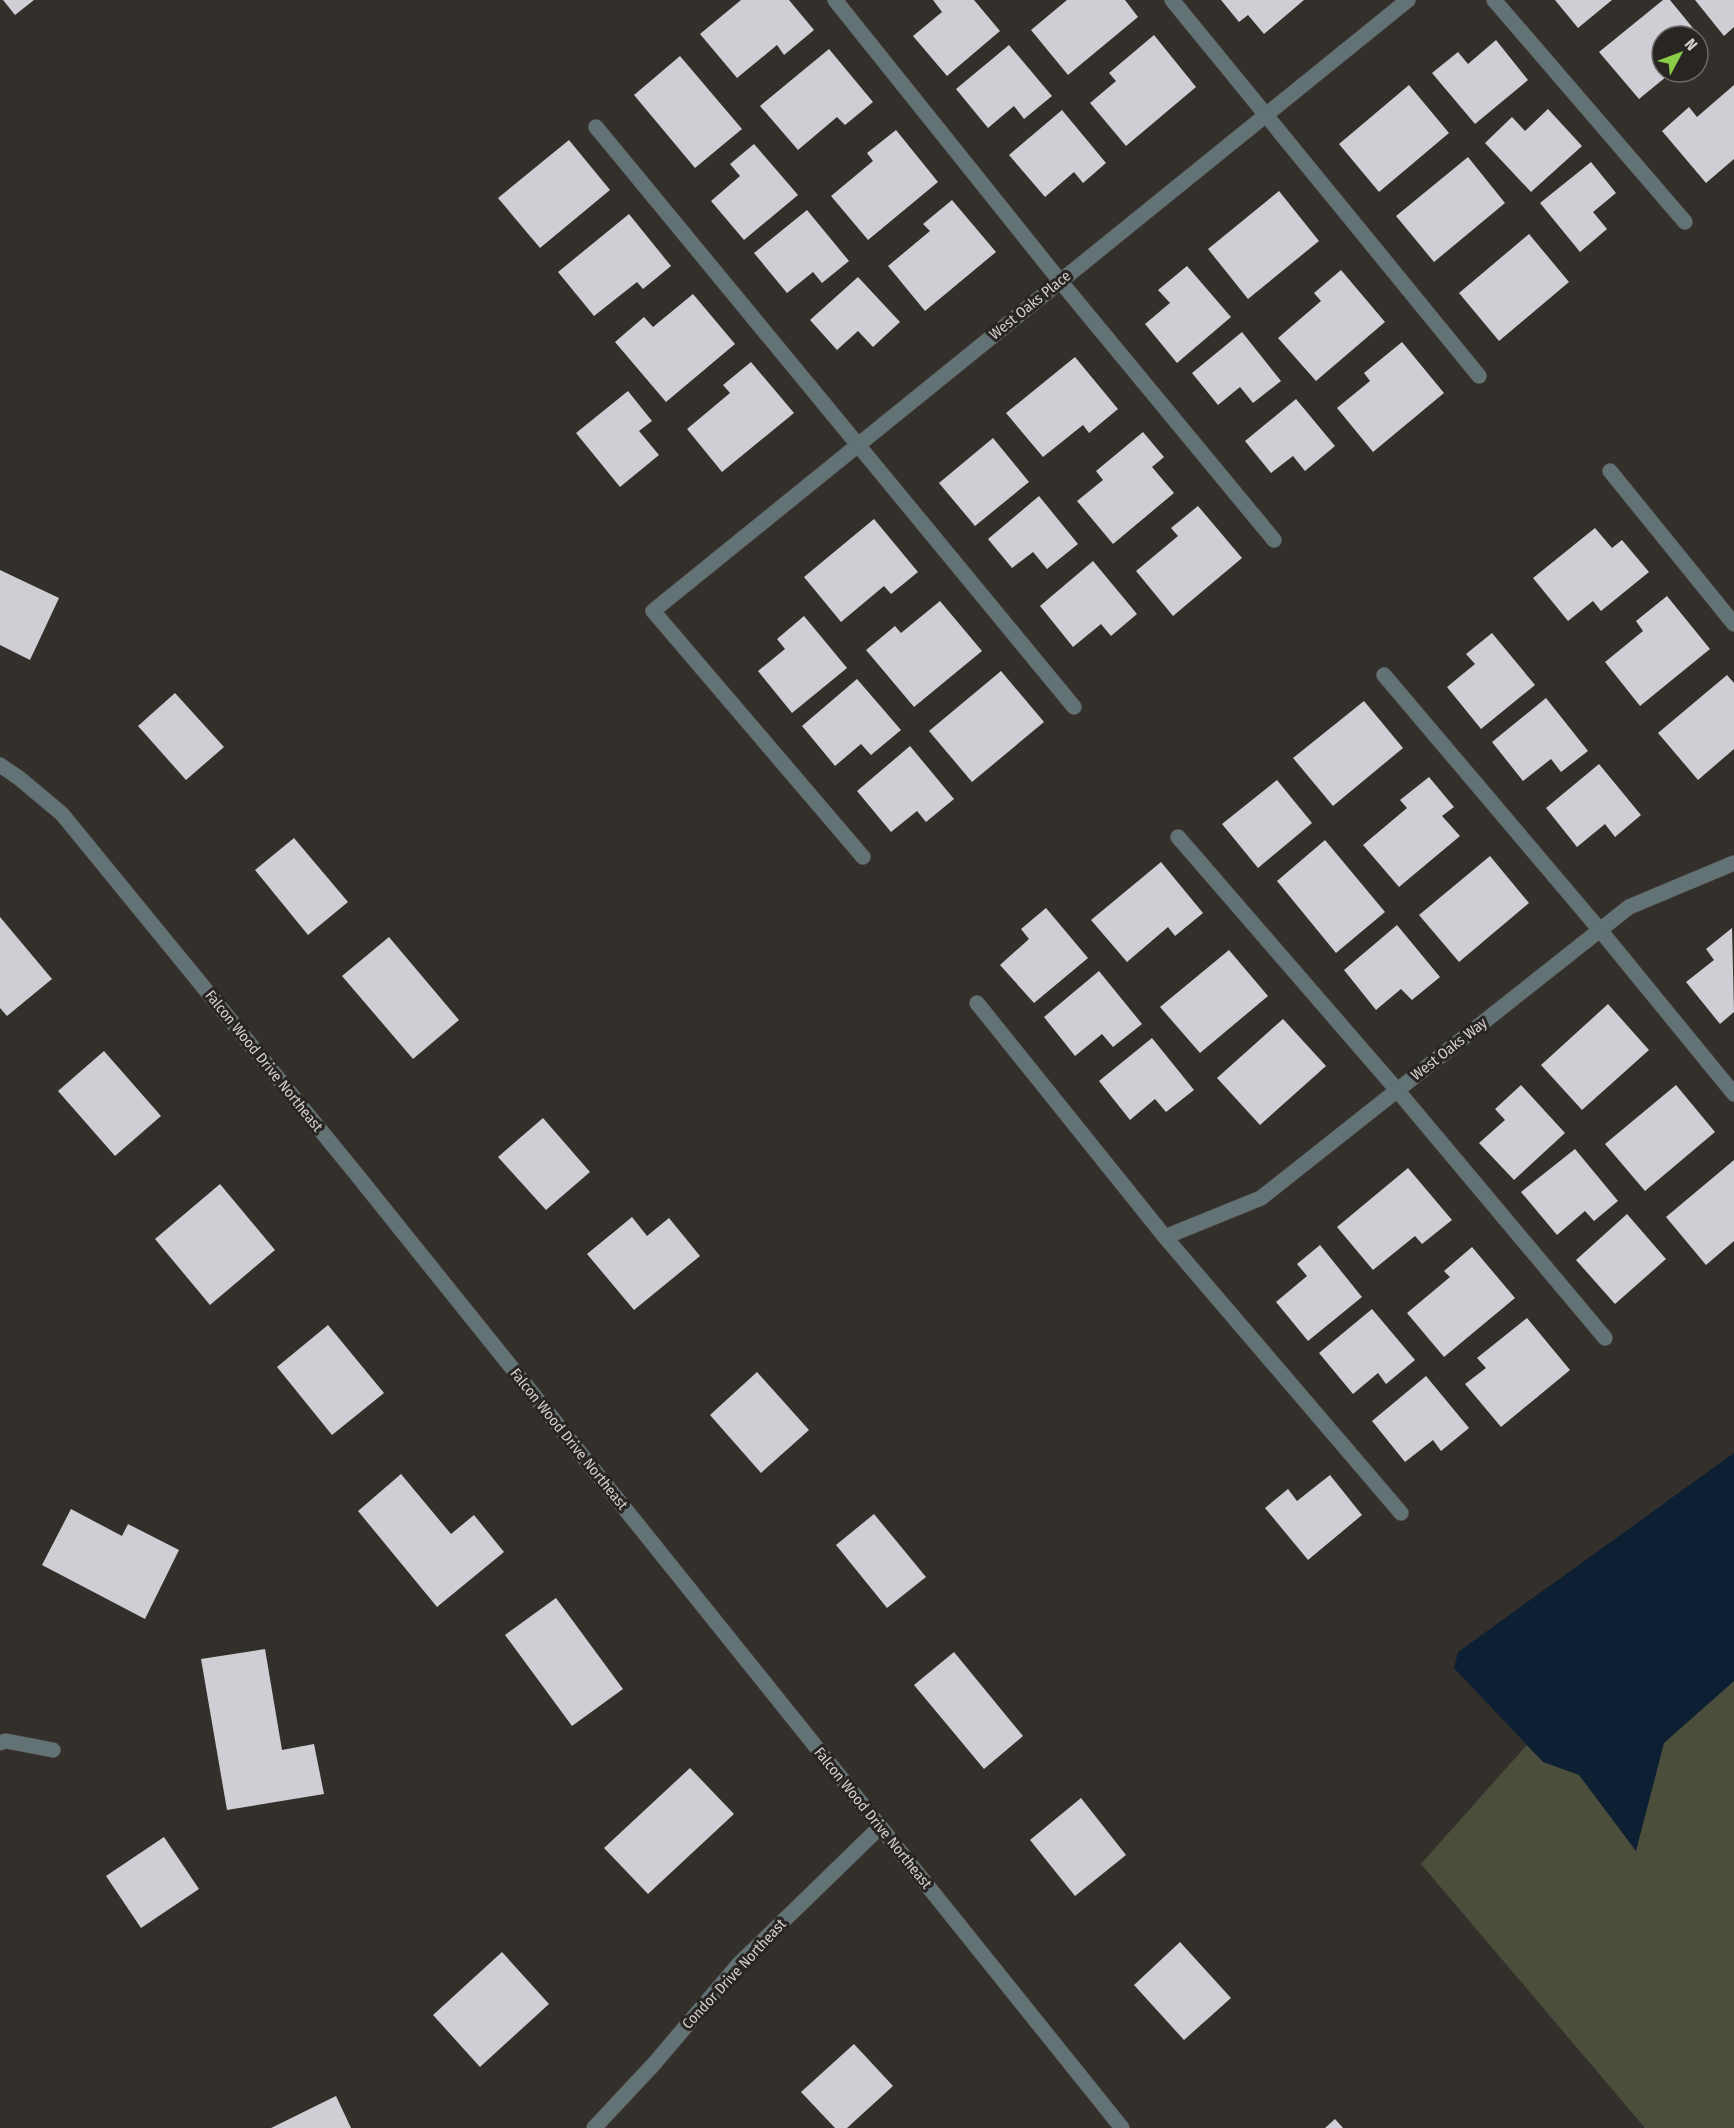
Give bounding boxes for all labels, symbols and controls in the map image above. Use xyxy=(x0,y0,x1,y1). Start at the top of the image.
north arrow xyxy=(1650,24,1710,84)
text: N xyxy=(1681,35,1701,54)
street label: West Oaks Place xyxy=(986,267,1074,343)
street label: Falcon Wood Drive Northeast xyxy=(201,987,327,1135)
street label: West Oaks Way xyxy=(1407,1014,1491,1084)
street label: Falcon Wood Drive Northeast xyxy=(506,1365,632,1513)
street label: Falcon Wood Drive Northeast xyxy=(810,1744,936,1892)
street label: Condor Drive Northeast xyxy=(678,1915,790,2033)

